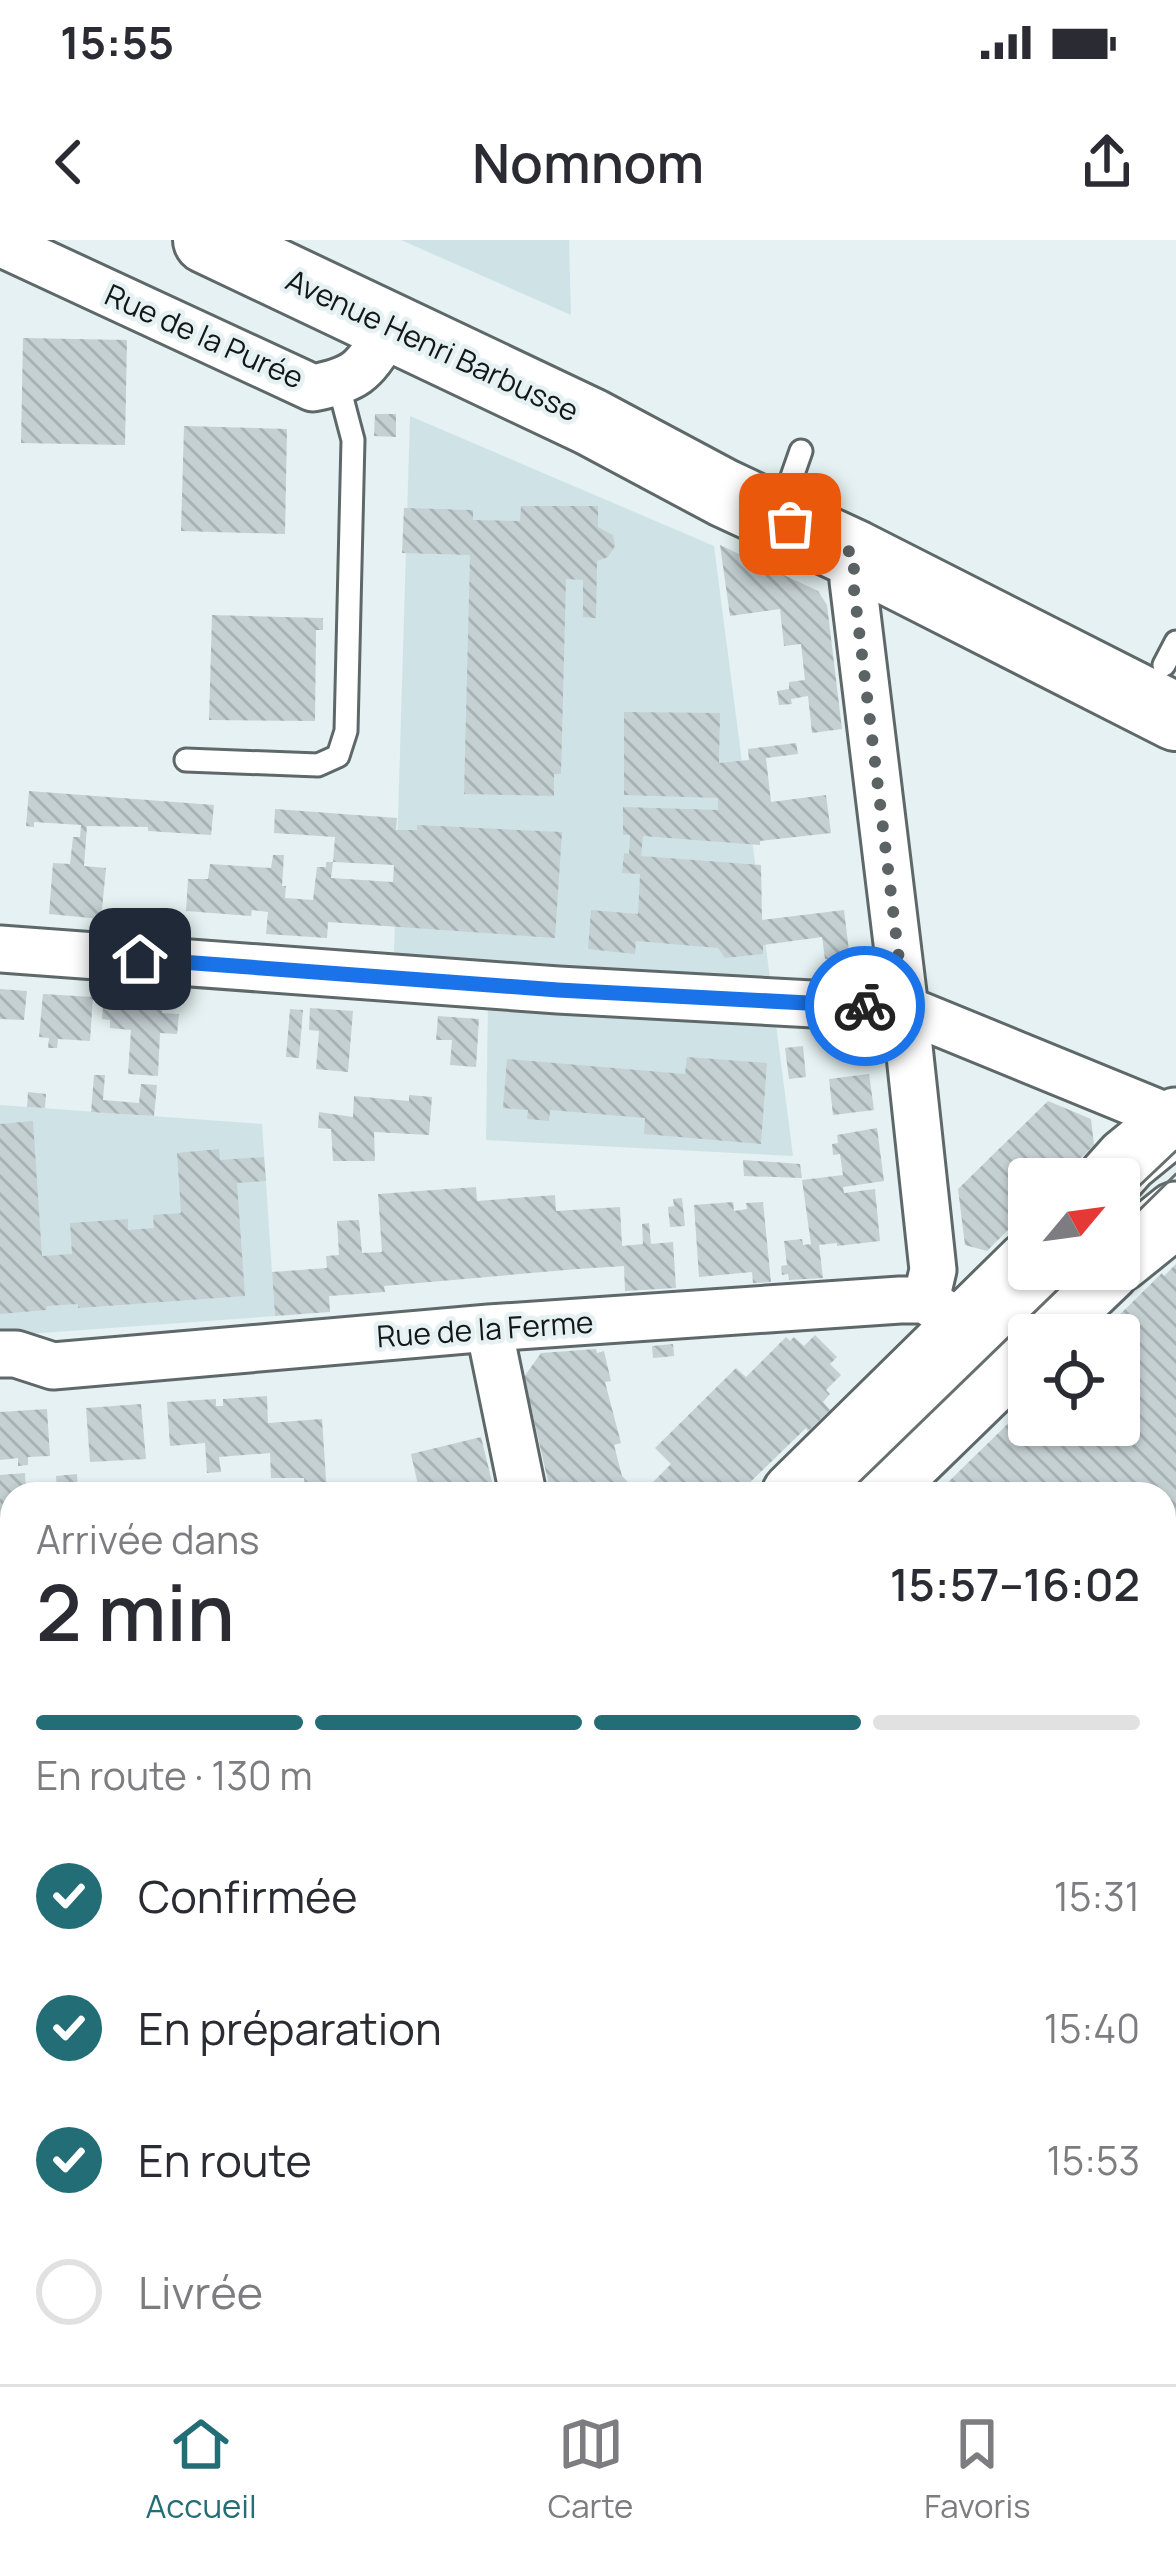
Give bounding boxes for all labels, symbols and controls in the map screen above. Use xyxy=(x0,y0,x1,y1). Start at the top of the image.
text: 15:55 xyxy=(60,11,174,73)
text: Nomnom xyxy=(472,125,704,199)
icon: back xyxy=(36,129,102,195)
icon: share xyxy=(1074,129,1140,195)
street label: Avenue Henri Barbusse xyxy=(280,259,586,431)
street label: Rue de la Purée xyxy=(99,274,310,398)
pin xyxy=(739,473,841,575)
icon: bag xyxy=(757,491,823,557)
pin xyxy=(89,908,191,1010)
icon: home xyxy=(107,926,173,992)
courier xyxy=(805,946,925,1066)
icon: bike xyxy=(832,973,898,1039)
north arrow xyxy=(1008,1158,1140,1290)
map controls xyxy=(1008,1158,1140,1446)
street label: Rue de la Ferme xyxy=(375,1300,595,1357)
button: locate xyxy=(1008,1314,1140,1446)
text: Arrivée dans xyxy=(36,1512,260,1566)
text: 15:57–16:02 xyxy=(890,1553,1140,1615)
text: 2 min xyxy=(36,1558,235,1664)
text: En route · 130 m xyxy=(36,1748,313,1802)
icon: check xyxy=(36,1863,102,1929)
text: Confirmée xyxy=(138,1865,358,1927)
text: 15:31 xyxy=(1054,1869,1140,1923)
icon: check xyxy=(36,1995,102,2061)
text: En préparation xyxy=(138,1997,442,2059)
text: 15:40 xyxy=(1044,2001,1140,2055)
icon: check xyxy=(36,2127,102,2193)
text: En route xyxy=(138,2129,312,2191)
text: 15:53 xyxy=(1047,2133,1140,2187)
text: Livrée xyxy=(138,2261,263,2323)
tab: Accueil xyxy=(145,2411,257,2528)
tab: Carte xyxy=(548,2411,633,2528)
tab: Favoris xyxy=(924,2411,1031,2528)

